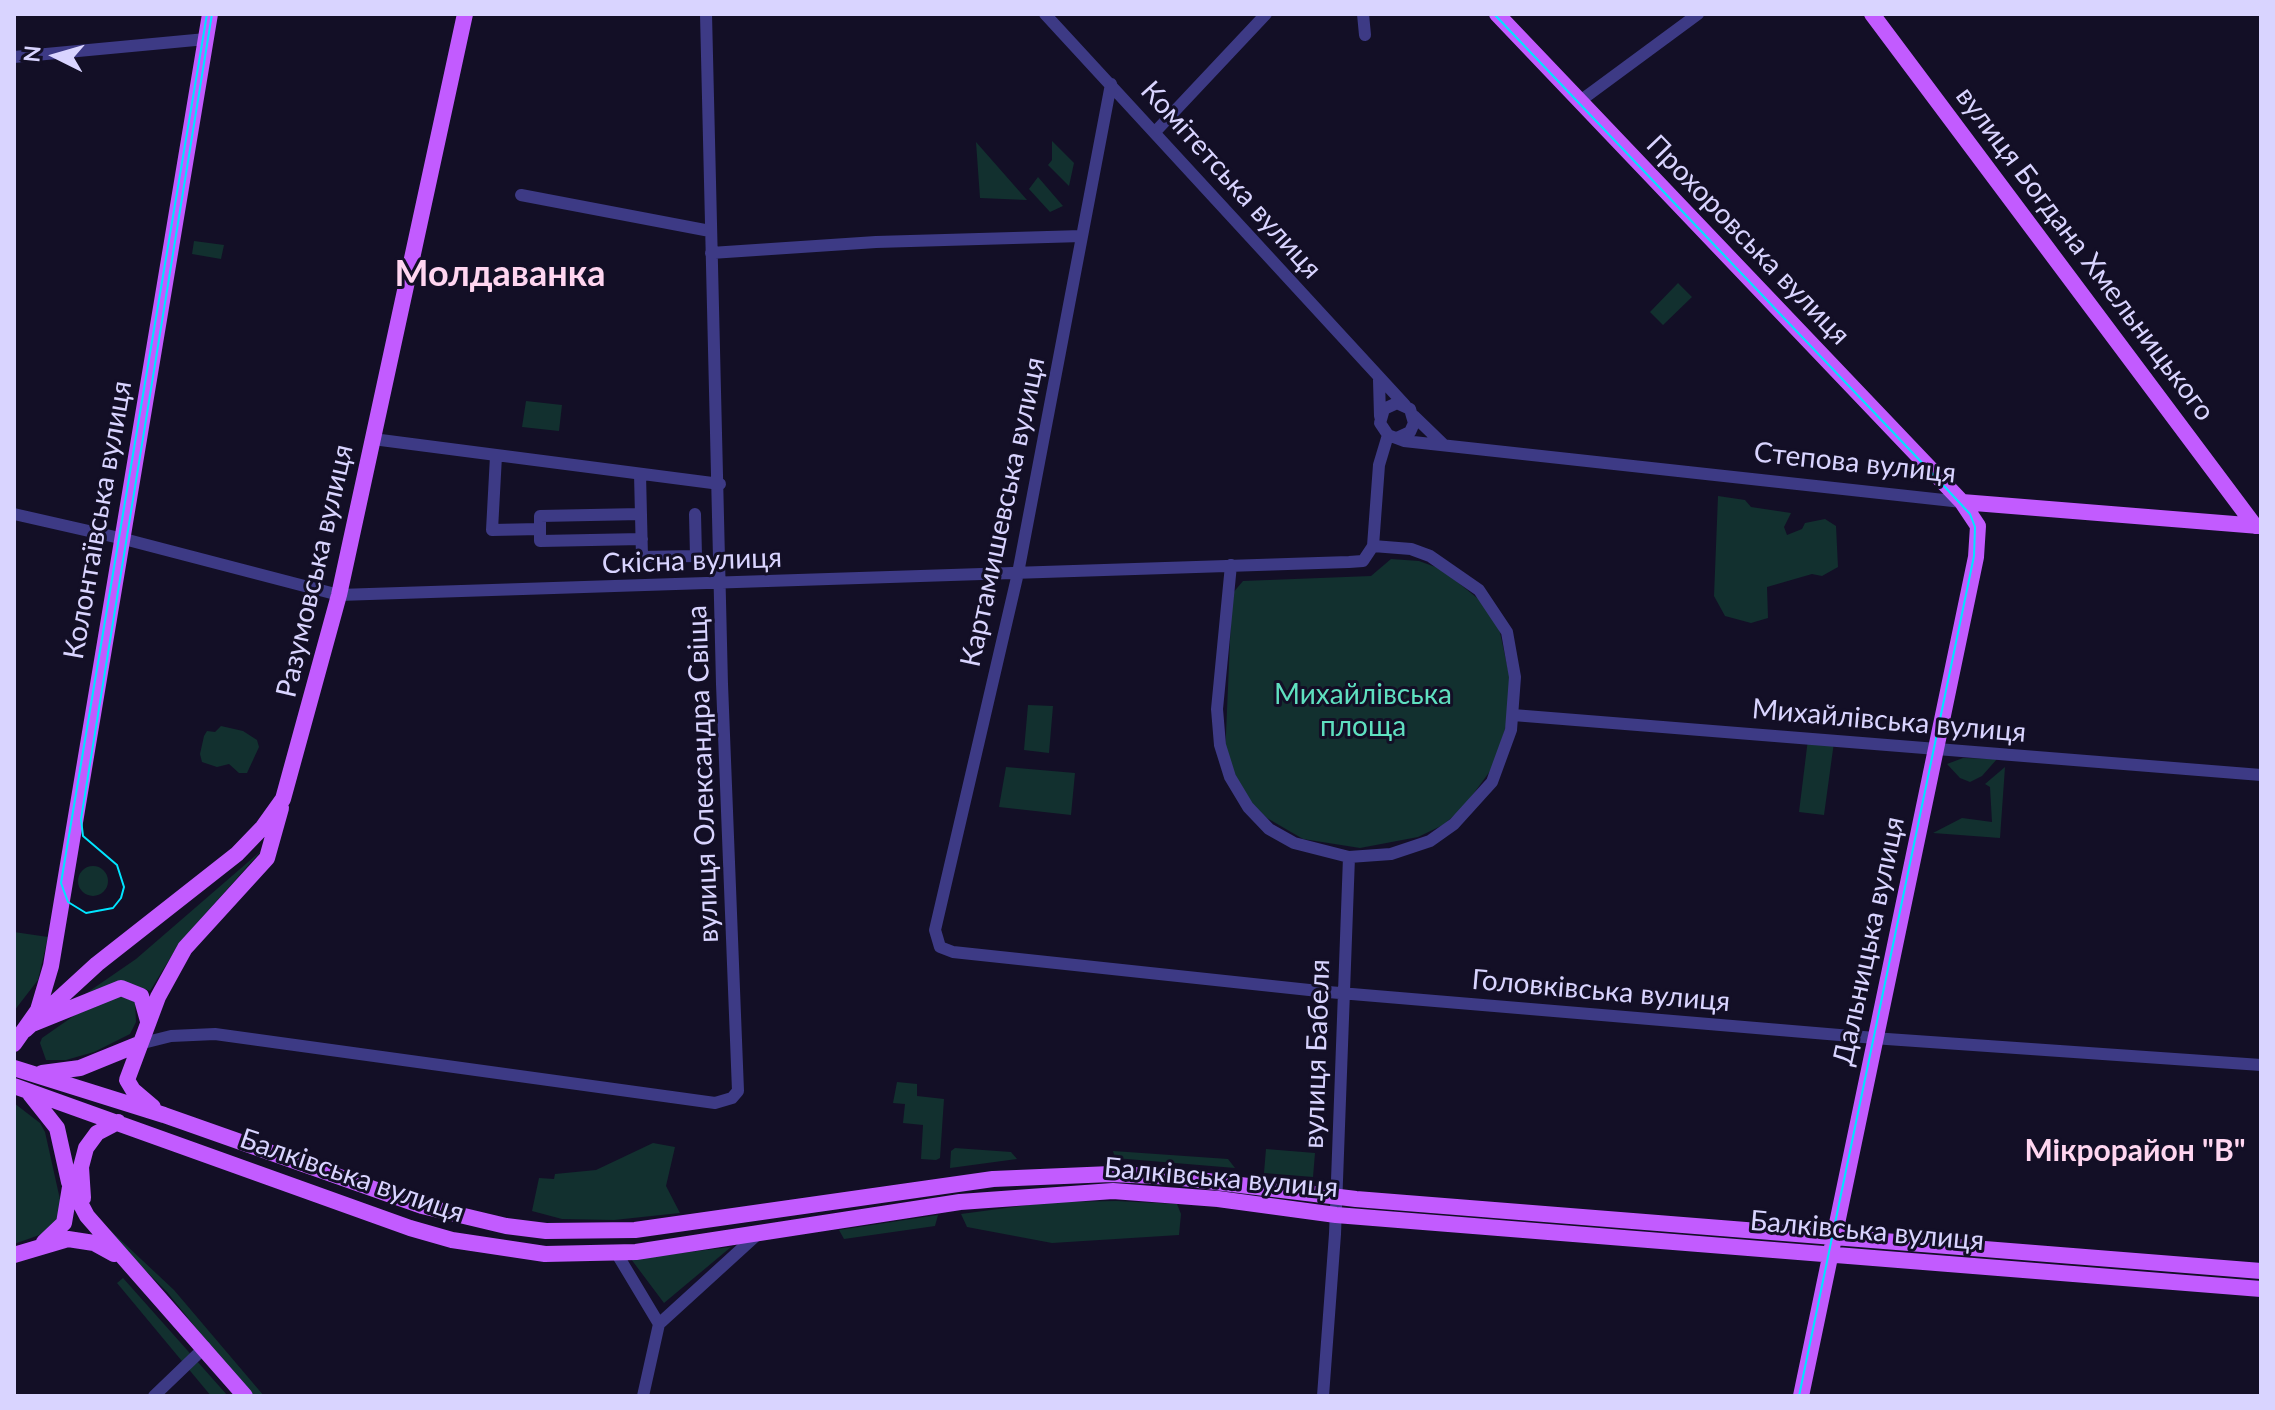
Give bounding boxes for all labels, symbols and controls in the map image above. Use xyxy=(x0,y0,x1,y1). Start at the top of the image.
north arrow xyxy=(16,16,96,96)
text: N xyxy=(17,44,46,63)
street label: Комітетська вулиця xyxy=(1134,74,1328,286)
street label: вулиця Богдана Хмельницького xyxy=(1948,81,2222,427)
street label: Прохоровська вулиця xyxy=(1639,128,1857,352)
district label: Молдаванка xyxy=(395,252,605,296)
street label: Картамишевська вулиця xyxy=(954,354,1052,670)
street label: Колонтаївська вулиця xyxy=(57,378,139,662)
street label: Степова вулиця xyxy=(1752,436,1958,490)
street label: Разумовська вулиця xyxy=(270,441,360,701)
street label: Cкісна вулиця xyxy=(601,541,783,581)
street label: вулиця Олександра Свіща xyxy=(680,605,726,943)
park label: Михайлівська площа xyxy=(1274,678,1452,744)
street label: Михайлівська вулиця xyxy=(1750,692,2028,750)
street label: Дальницька вулиця xyxy=(1826,814,1912,1068)
street label: вулиця Бабеля xyxy=(1297,959,1337,1149)
street label: Головківська вулиця xyxy=(1470,963,1732,1019)
street label: Балківська вулиця xyxy=(235,1122,469,1230)
district label: Мікрорайон "В" xyxy=(2024,1133,2246,1169)
street label: Балківська вулиця xyxy=(1103,1151,1339,1205)
street label: Балківська вулиця xyxy=(1749,1204,1985,1258)

